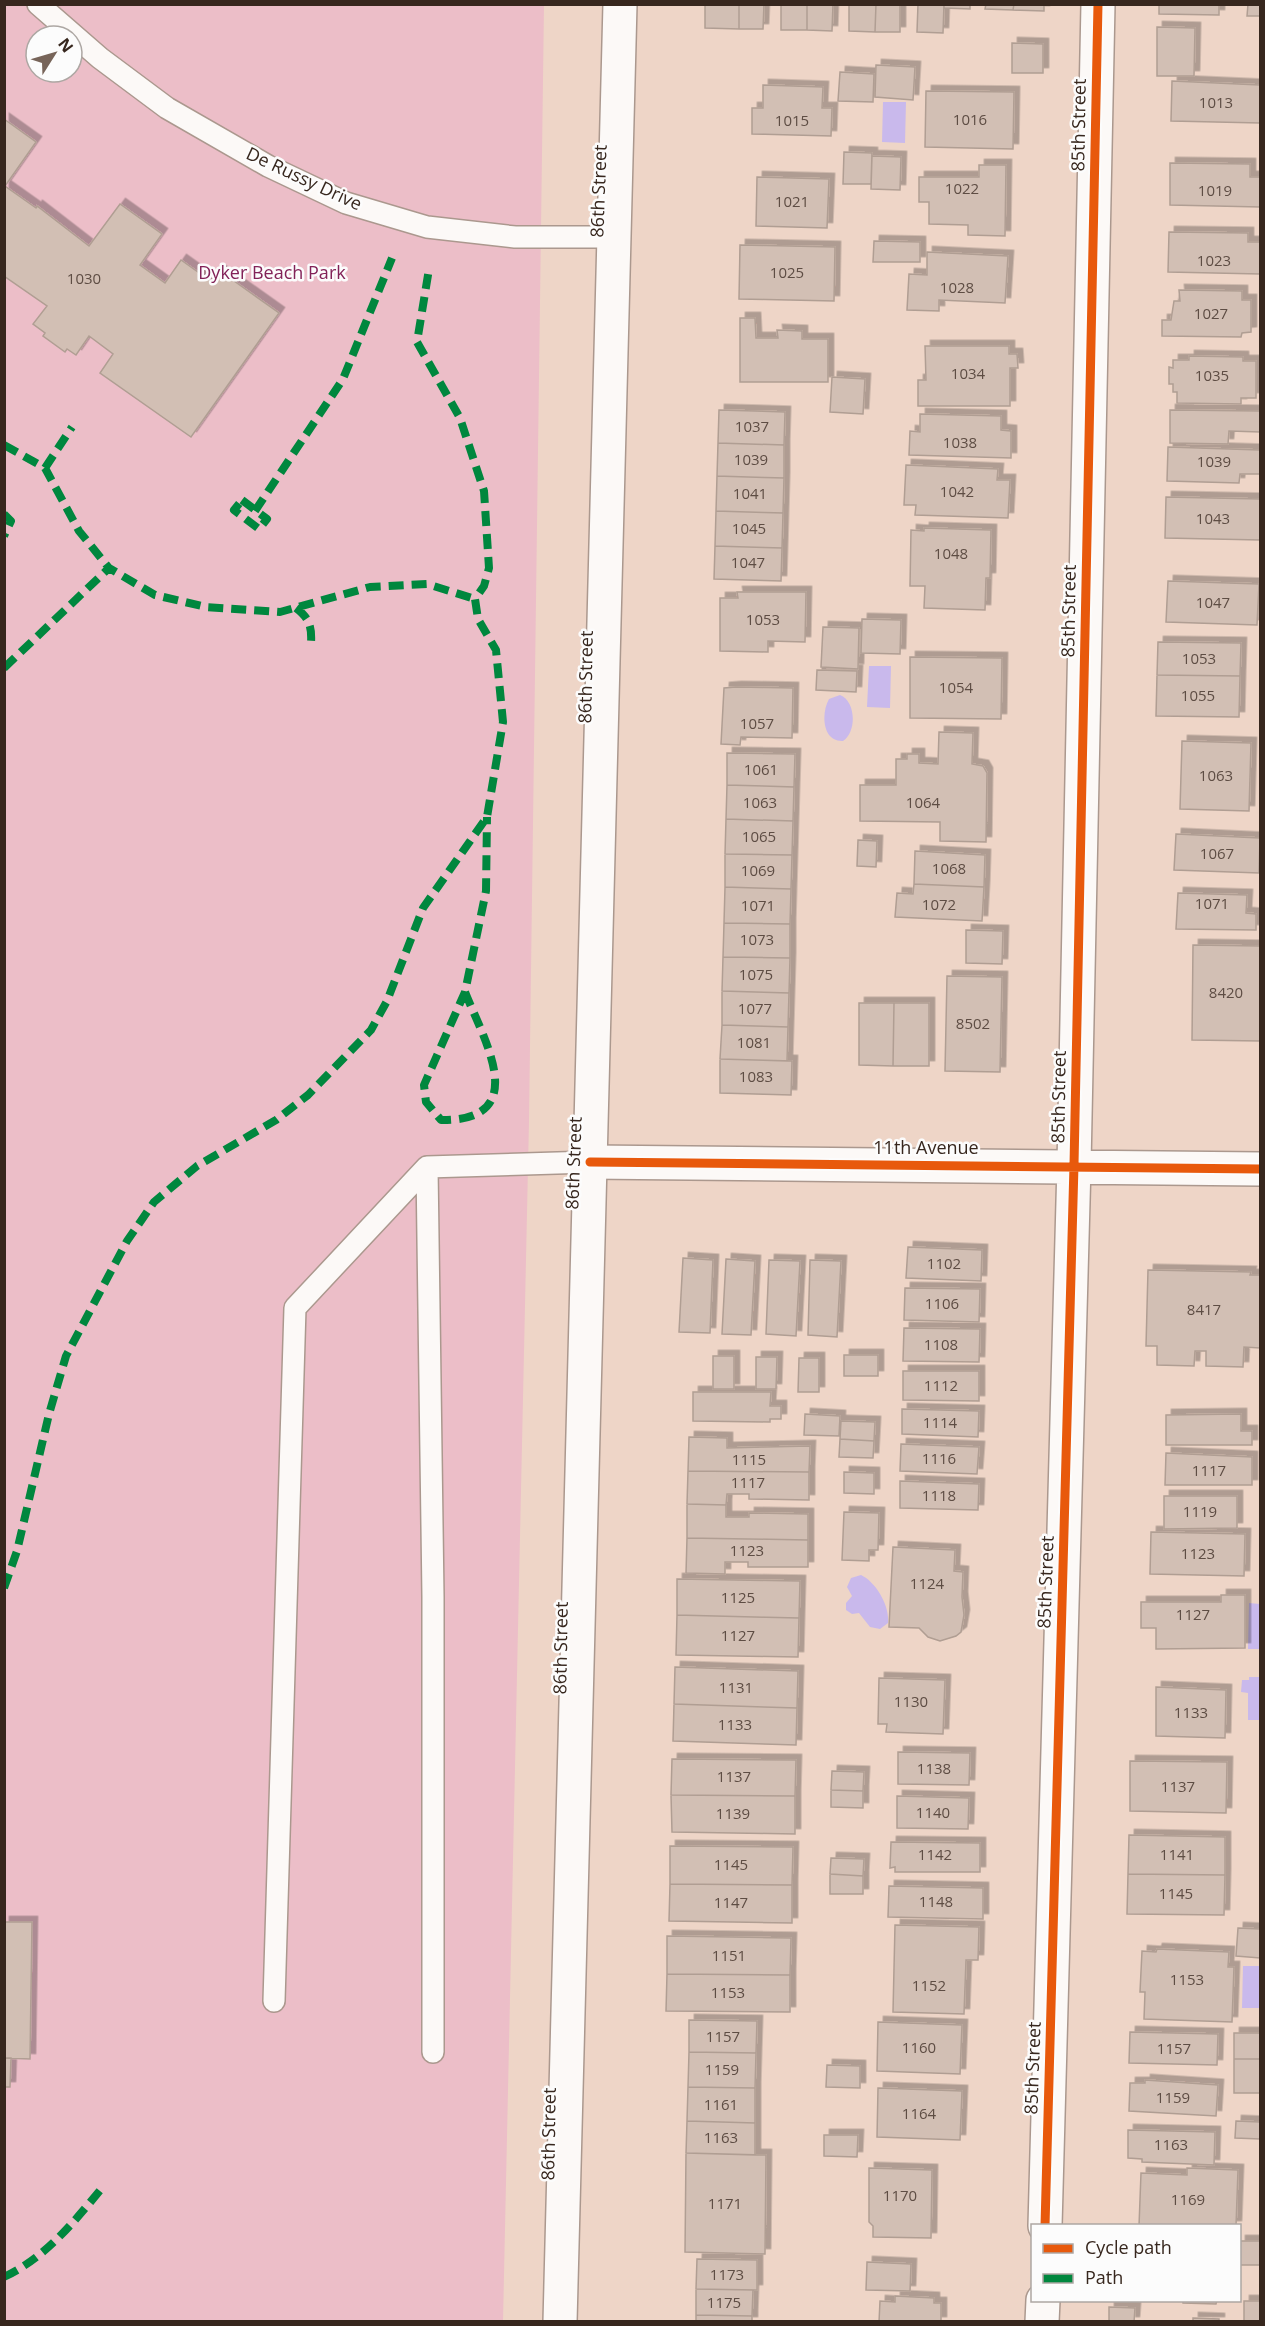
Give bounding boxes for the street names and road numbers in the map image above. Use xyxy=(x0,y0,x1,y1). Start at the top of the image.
street label: 85th Street xyxy=(1065,78,1091,172)
street label: De Russy Drive xyxy=(243,141,366,215)
street label: 86th Street xyxy=(584,144,612,238)
street label: 85th Street xyxy=(1055,564,1081,658)
street label: 86th Street xyxy=(572,630,598,724)
street label: 85th Street xyxy=(1045,1050,1071,1144)
street label: 86th Street xyxy=(559,1116,587,1210)
street label: 11th Avenue xyxy=(873,1135,979,1159)
street label: 85th Street xyxy=(1031,1535,1059,1629)
street label: 86th Street xyxy=(547,1601,573,1695)
street label: 85th Street xyxy=(1018,2021,1046,2115)
street label: 86th Street xyxy=(535,2087,561,2181)

